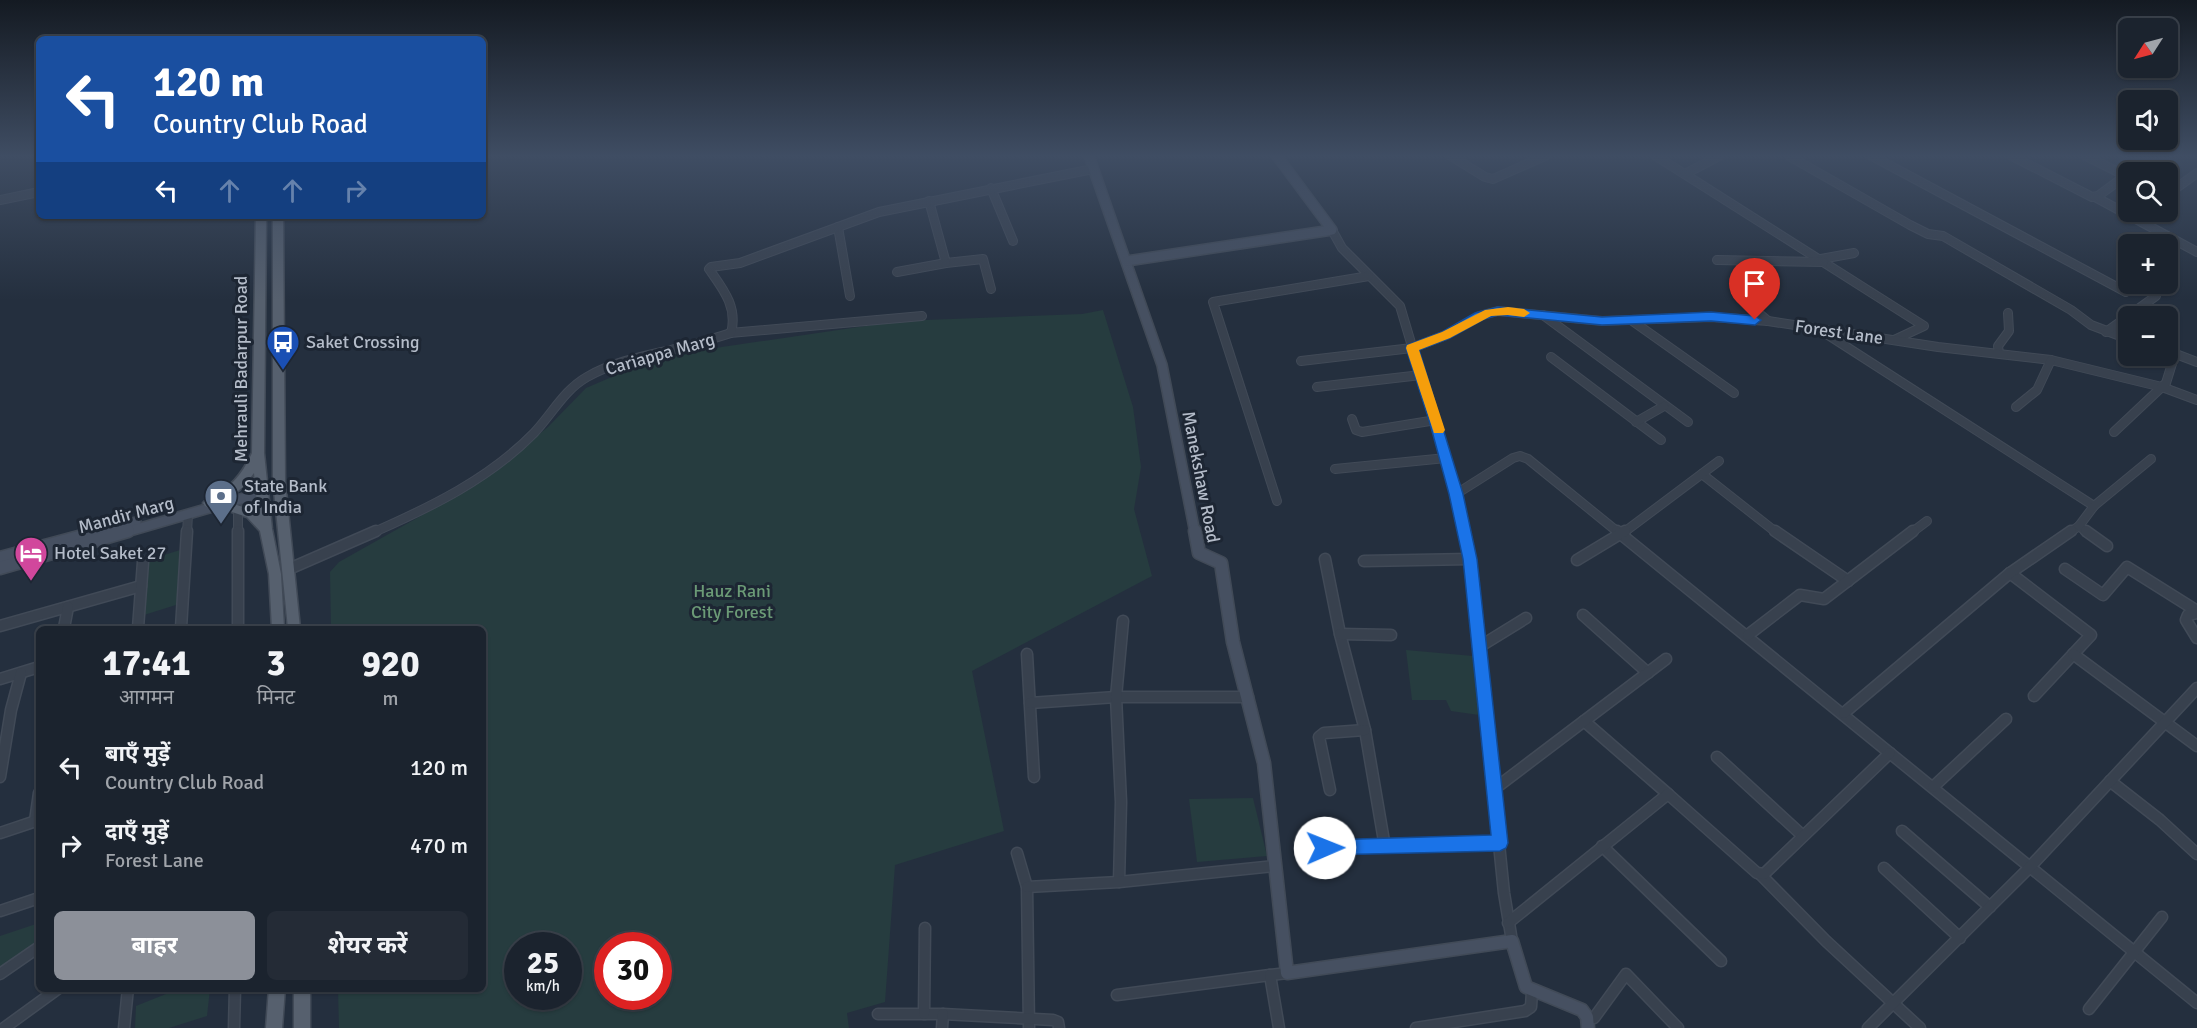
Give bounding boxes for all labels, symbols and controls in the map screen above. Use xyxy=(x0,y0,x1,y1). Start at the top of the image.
north arrow xyxy=(2118,18,2178,78)
map controls xyxy=(2118,18,2178,366)
text: 120 m xyxy=(153,57,264,108)
icon: left xyxy=(54,60,132,138)
button: sound xyxy=(2118,90,2178,150)
text: Country Club Road xyxy=(153,108,368,141)
button: search xyxy=(2118,162,2178,222)
icon: left xyxy=(150,174,183,207)
icon: ahead xyxy=(213,174,246,207)
icon: ahead xyxy=(276,174,309,207)
icon: right xyxy=(339,174,372,207)
button: + xyxy=(2118,234,2178,294)
pin xyxy=(1729,258,1780,320)
icon: arrive xyxy=(1738,267,1771,300)
street label: Mehrauli Badarpur Road xyxy=(230,276,252,462)
button: − xyxy=(2118,306,2178,366)
street label: Forest Lane xyxy=(1793,315,1885,349)
bus stop icon: Saket Crossing xyxy=(265,324,301,371)
street label: Cariappa Marg xyxy=(603,328,717,380)
place label: Saket Crossing xyxy=(306,331,420,353)
street label: Manekshaw Road xyxy=(1177,409,1225,545)
place label: State Bank of India xyxy=(244,475,327,518)
bank icon: State Bank of India xyxy=(203,478,239,525)
street label: Mandir Marg xyxy=(76,492,176,538)
hotel icon: Hotel Saket 27 xyxy=(13,535,49,582)
place label: Hotel Saket 27 xyxy=(54,542,166,564)
park label: Hauz Rani City Forest xyxy=(691,580,773,623)
text: 17:41 xyxy=(102,641,191,686)
text: 3 xyxy=(266,641,286,686)
text: 920 xyxy=(361,642,420,687)
text: आगमन xyxy=(119,685,174,710)
text: मिनट xyxy=(257,685,295,710)
text: m xyxy=(383,686,399,711)
text: बाएँ मुड़ें xyxy=(105,740,170,767)
icon: left xyxy=(54,751,87,784)
text: 120 m xyxy=(410,754,468,781)
text: Country Club Road xyxy=(105,770,264,795)
position arrow xyxy=(1293,816,1357,880)
text: दाएँ मुड़ें xyxy=(105,818,169,845)
icon: right xyxy=(54,829,87,862)
text: 470 m xyxy=(410,832,468,859)
text: Forest Lane xyxy=(105,848,204,873)
button: बाहर xyxy=(54,911,255,980)
button: शेयर करें xyxy=(267,911,468,980)
speed limit sign: 30 xyxy=(594,932,672,1010)
text: 25 xyxy=(527,945,559,982)
text: km/h xyxy=(526,977,560,995)

